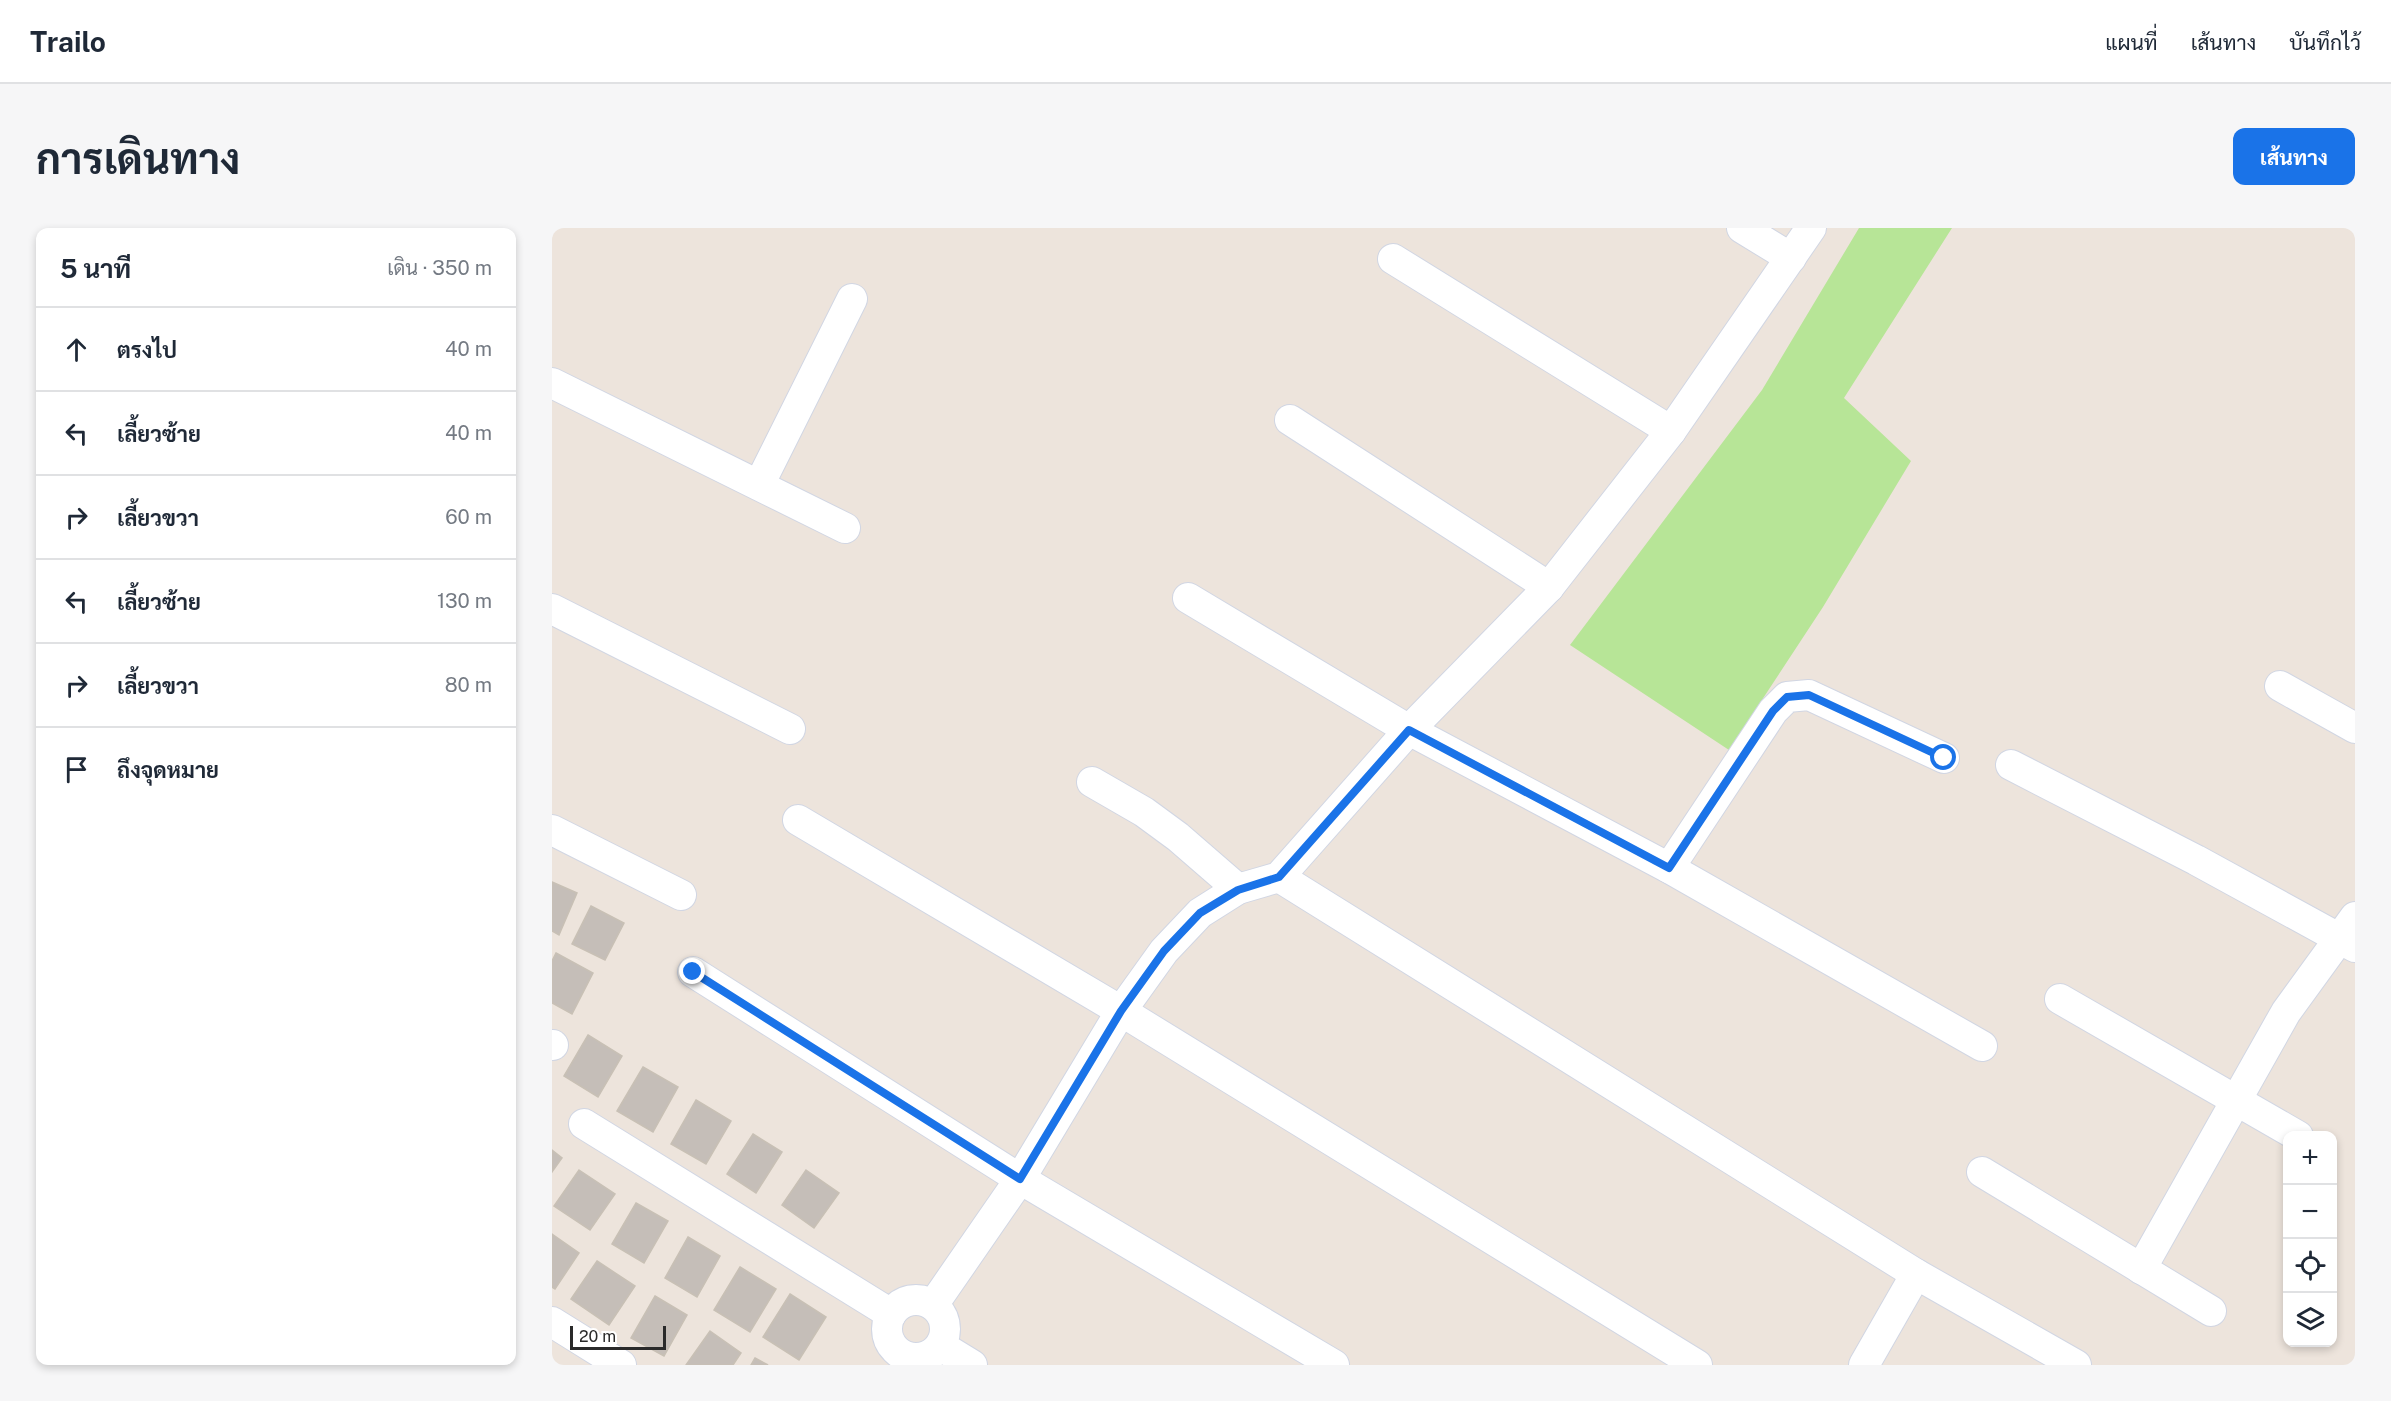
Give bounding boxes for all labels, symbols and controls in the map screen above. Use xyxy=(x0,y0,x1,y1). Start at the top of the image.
text: Trailo xyxy=(30,25,106,58)
text: แผนที่ xyxy=(2105,30,2158,55)
text: เส้นทาง xyxy=(2191,30,2256,55)
text: บันทึกไว้ xyxy=(2289,30,2361,55)
button: เส้นทาง xyxy=(2233,128,2355,185)
text: การเดินทาง xyxy=(36,134,240,183)
text: 5 นาที xyxy=(60,253,131,284)
text: เดิน · 350 m xyxy=(387,256,492,280)
icon: ahead xyxy=(60,333,93,366)
text: ตรงไป xyxy=(117,337,177,363)
text: 40 m xyxy=(445,337,492,361)
icon: left xyxy=(60,417,93,450)
text: เลี้ยวซ้าย xyxy=(117,421,201,447)
text: 40 m xyxy=(445,421,492,445)
icon: right xyxy=(60,501,93,534)
text: เลี้ยวขวา xyxy=(117,505,199,531)
text: 60 m xyxy=(445,505,492,529)
icon: left xyxy=(60,585,93,618)
text: เลี้ยวซ้าย xyxy=(117,589,201,615)
text: 130 m xyxy=(437,589,492,613)
icon: right xyxy=(60,669,93,702)
text: เลี้ยวขวา xyxy=(117,673,199,699)
text: 80 m xyxy=(445,673,492,697)
route start xyxy=(1930,744,1956,770)
icon: arrive xyxy=(60,753,93,786)
text: ถึงจุดหมาย xyxy=(117,757,219,783)
route end xyxy=(679,958,705,984)
map controls xyxy=(2283,1131,2337,1347)
button: + xyxy=(2283,1131,2337,1185)
button: − xyxy=(2283,1185,2337,1239)
button: locate xyxy=(2283,1239,2337,1293)
button: layers xyxy=(2283,1293,2337,1347)
scale bar xyxy=(570,1323,666,1350)
text: 20 m xyxy=(579,1327,616,1346)

